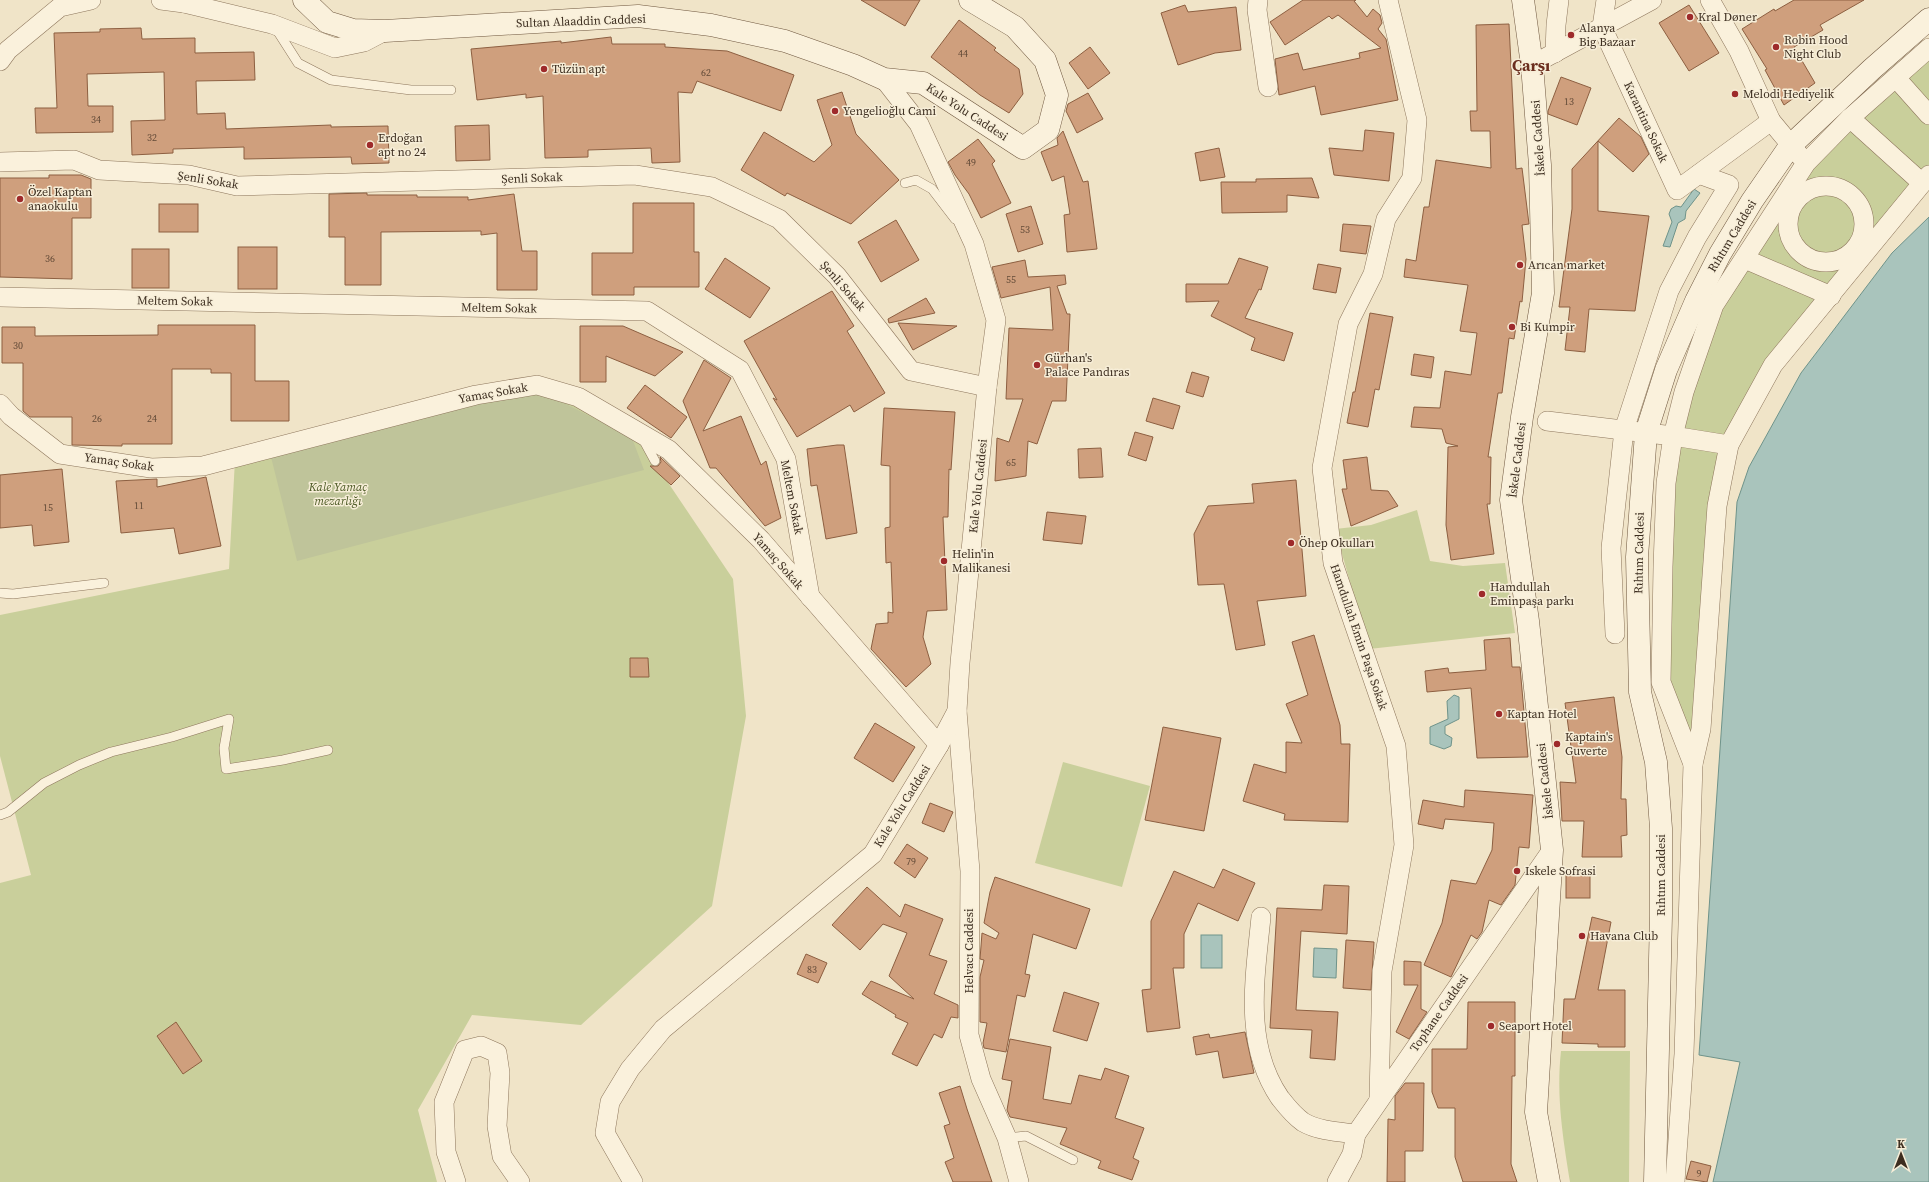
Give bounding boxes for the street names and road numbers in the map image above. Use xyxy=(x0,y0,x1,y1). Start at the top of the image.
street label: Sultan Alaaddin Caddesi xyxy=(516,11,647,31)
street label: Karantina Sokak xyxy=(1620,79,1672,165)
street label: Kale Yolu Caddesi xyxy=(923,80,1011,145)
street label: İskele Caddesi xyxy=(1527,99,1549,177)
street label: Şenli Sokak xyxy=(176,167,240,193)
street label: Şenli Sokak xyxy=(501,169,563,187)
street label: Rıhtım Caddesi xyxy=(1704,196,1760,275)
street label: Şenli Sokak xyxy=(817,258,869,315)
street label: Meltem Sokak xyxy=(137,292,213,310)
street label: Meltem Sokak xyxy=(461,299,537,317)
street label: Yamaç Sokak xyxy=(457,379,529,407)
street label: İskele Caddesi xyxy=(1504,421,1530,499)
street label: Kale Yolu Caddesi xyxy=(965,438,991,534)
street label: Yamaç Sokak xyxy=(83,449,155,475)
street label: Meltem Sokak xyxy=(777,458,807,536)
street label: Rıhtım Caddesi xyxy=(1630,512,1648,594)
street label: Yamaç Sokak xyxy=(749,529,807,593)
street label: Hamdullah Emin Paşa Sokak xyxy=(1326,562,1392,713)
street label: İskele Caddesi xyxy=(1533,742,1557,820)
street label: Kale Yolu Caddesi xyxy=(870,761,934,850)
street label: Rıhtım Caddesi xyxy=(1653,834,1669,916)
street label: Helvacı Caddesi xyxy=(961,908,977,994)
street label: Tophane Caddesi xyxy=(1406,971,1472,1055)

